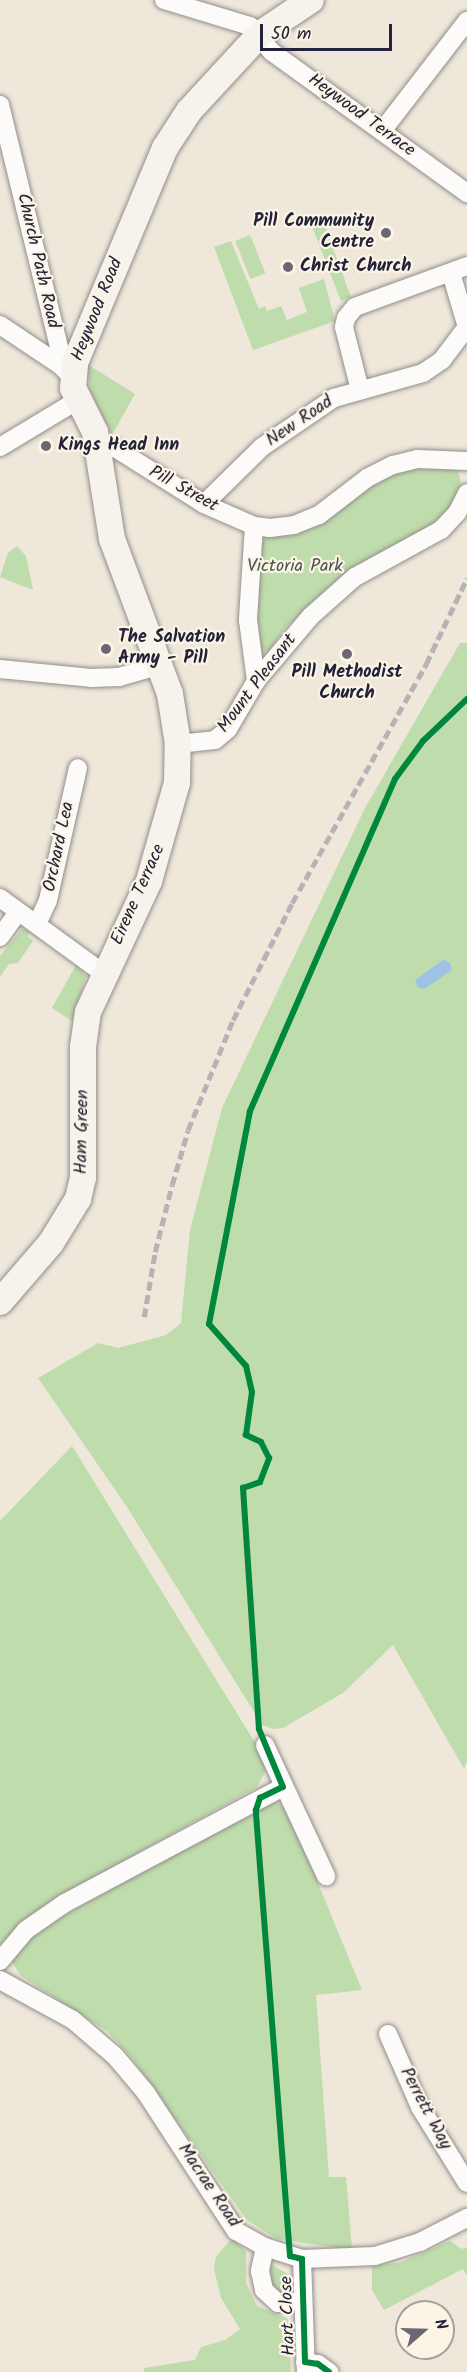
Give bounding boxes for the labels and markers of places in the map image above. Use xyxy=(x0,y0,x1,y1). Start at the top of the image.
place label: Pill Community Centre xyxy=(253,212,374,254)
marker: Pill Community Centre xyxy=(379,226,393,240)
place label: Christ Church xyxy=(300,256,411,278)
marker: Christ Church xyxy=(281,260,295,274)
place label: Kings Head Inn xyxy=(58,435,179,457)
marker: Kings Head Inn xyxy=(39,439,53,453)
place label: The Salvation Army - Pill xyxy=(118,628,225,670)
marker: The Salvation Army - Pill xyxy=(99,642,113,656)
marker: Pill Methodist Church xyxy=(340,647,354,661)
place label: Pill Methodist Church xyxy=(292,663,402,706)

